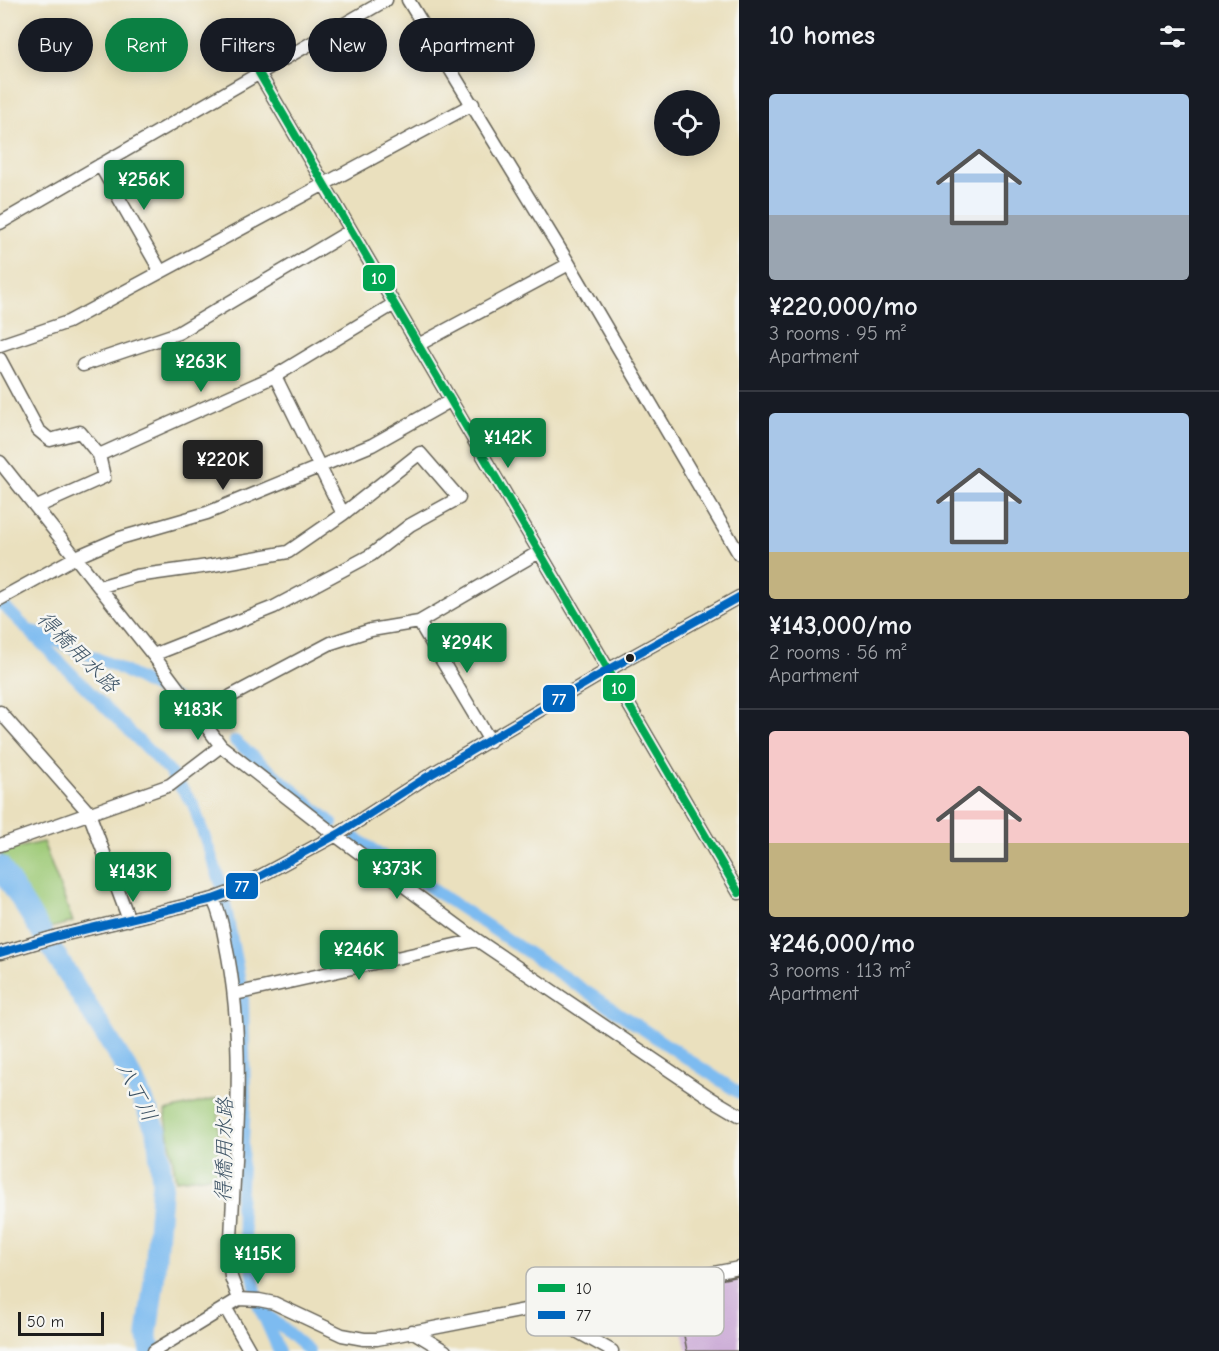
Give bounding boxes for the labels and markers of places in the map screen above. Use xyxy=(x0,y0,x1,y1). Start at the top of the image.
pin: ¥256K xyxy=(102,160,186,211)
pin: ¥263K xyxy=(159,342,243,393)
pin: ¥142K xyxy=(466,418,550,469)
pin: ¥220K xyxy=(181,440,265,491)
pin: ¥294K xyxy=(425,623,509,674)
unlabelled marker xyxy=(624,652,636,664)
pin: ¥183K xyxy=(156,690,240,741)
pin: ¥373K xyxy=(355,849,439,900)
pin: ¥143K xyxy=(91,852,175,903)
pin: ¥246K xyxy=(317,930,401,981)
pin: ¥115K xyxy=(216,1234,300,1285)

